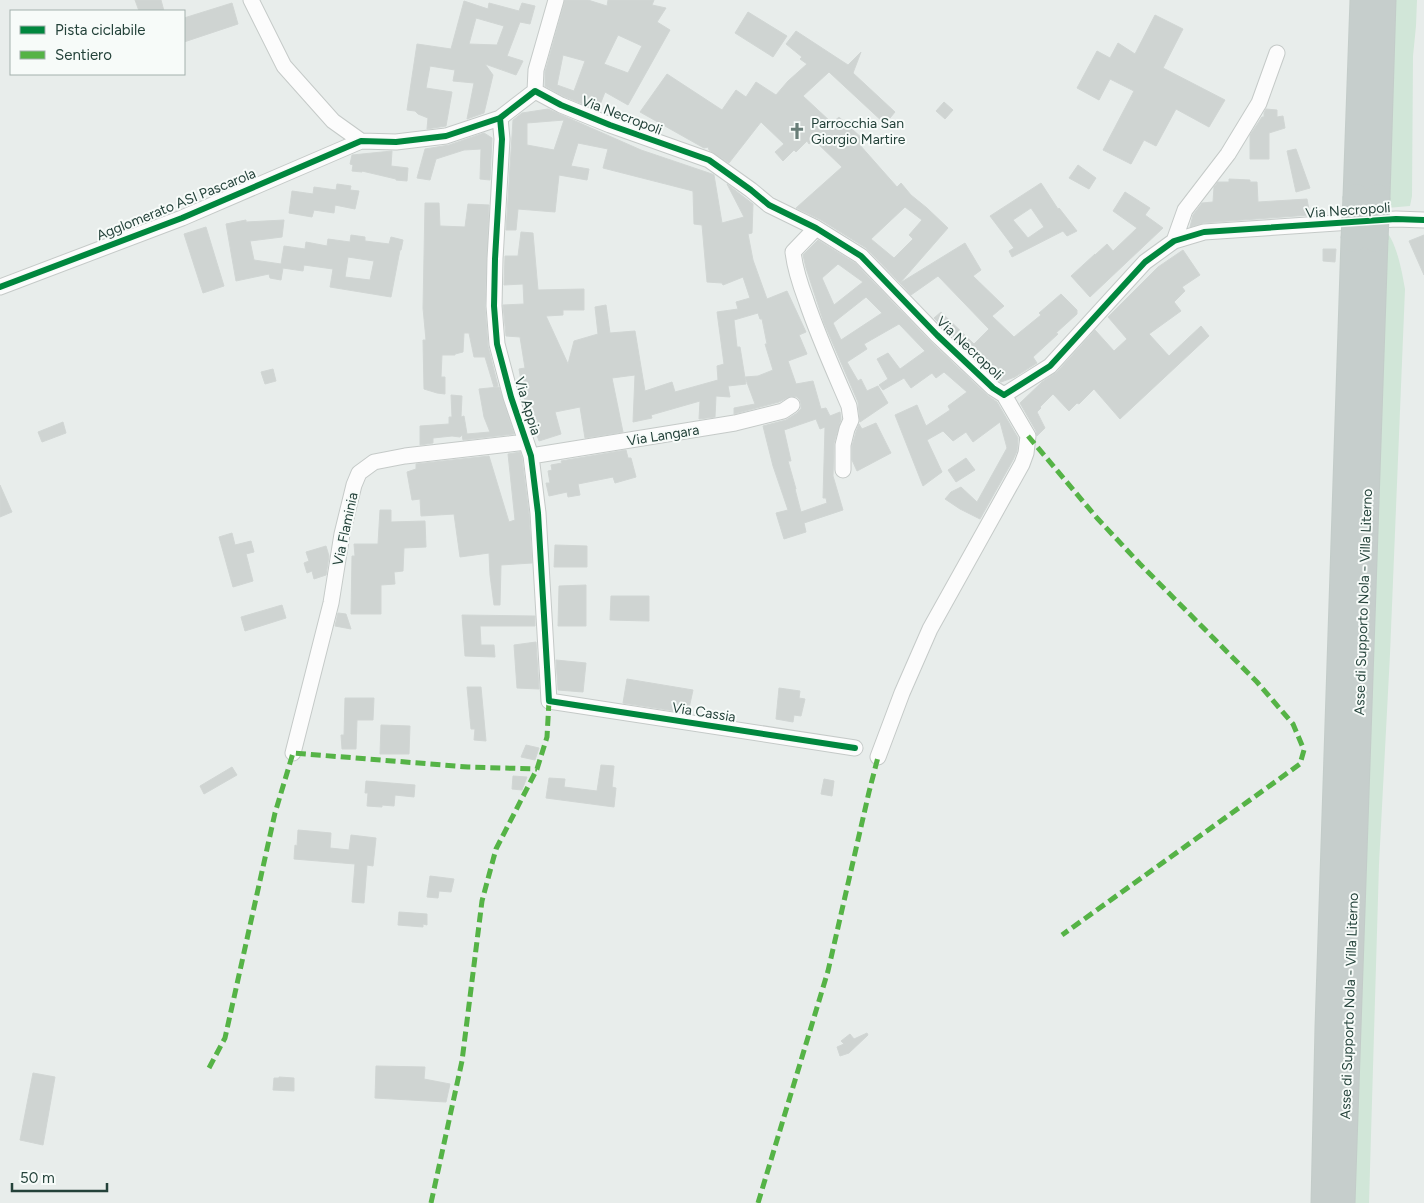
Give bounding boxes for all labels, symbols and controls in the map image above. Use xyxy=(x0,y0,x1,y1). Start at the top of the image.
legend xyxy=(10,10,185,75)
text: Pista ciclabile xyxy=(55,21,146,39)
text: Sentiero xyxy=(55,46,112,64)
street label: Via Necropoli xyxy=(579,92,665,139)
place label: Parrocchia San Giorgio Martire xyxy=(811,115,906,148)
church icon: Parrocchia San Giorgio Martire xyxy=(787,121,807,141)
street label: Agglomerato ASI Pascarola xyxy=(94,165,258,244)
street label: Via Necropoli xyxy=(1305,199,1391,222)
street label: Via Necropoli xyxy=(933,313,1007,384)
street label: Via Appia xyxy=(511,375,544,437)
street label: Via Langara xyxy=(626,421,700,450)
street label: Asse di Supporto Nola - Villa Literno xyxy=(1351,488,1376,716)
street label: Via Flaminia xyxy=(329,491,362,567)
street label: Via Cassia xyxy=(671,699,737,726)
street label: Asse di Supporto Nola - Villa Literno xyxy=(1337,892,1362,1120)
scale bar xyxy=(12,1160,108,1192)
text: 50 m xyxy=(20,1169,55,1187)

